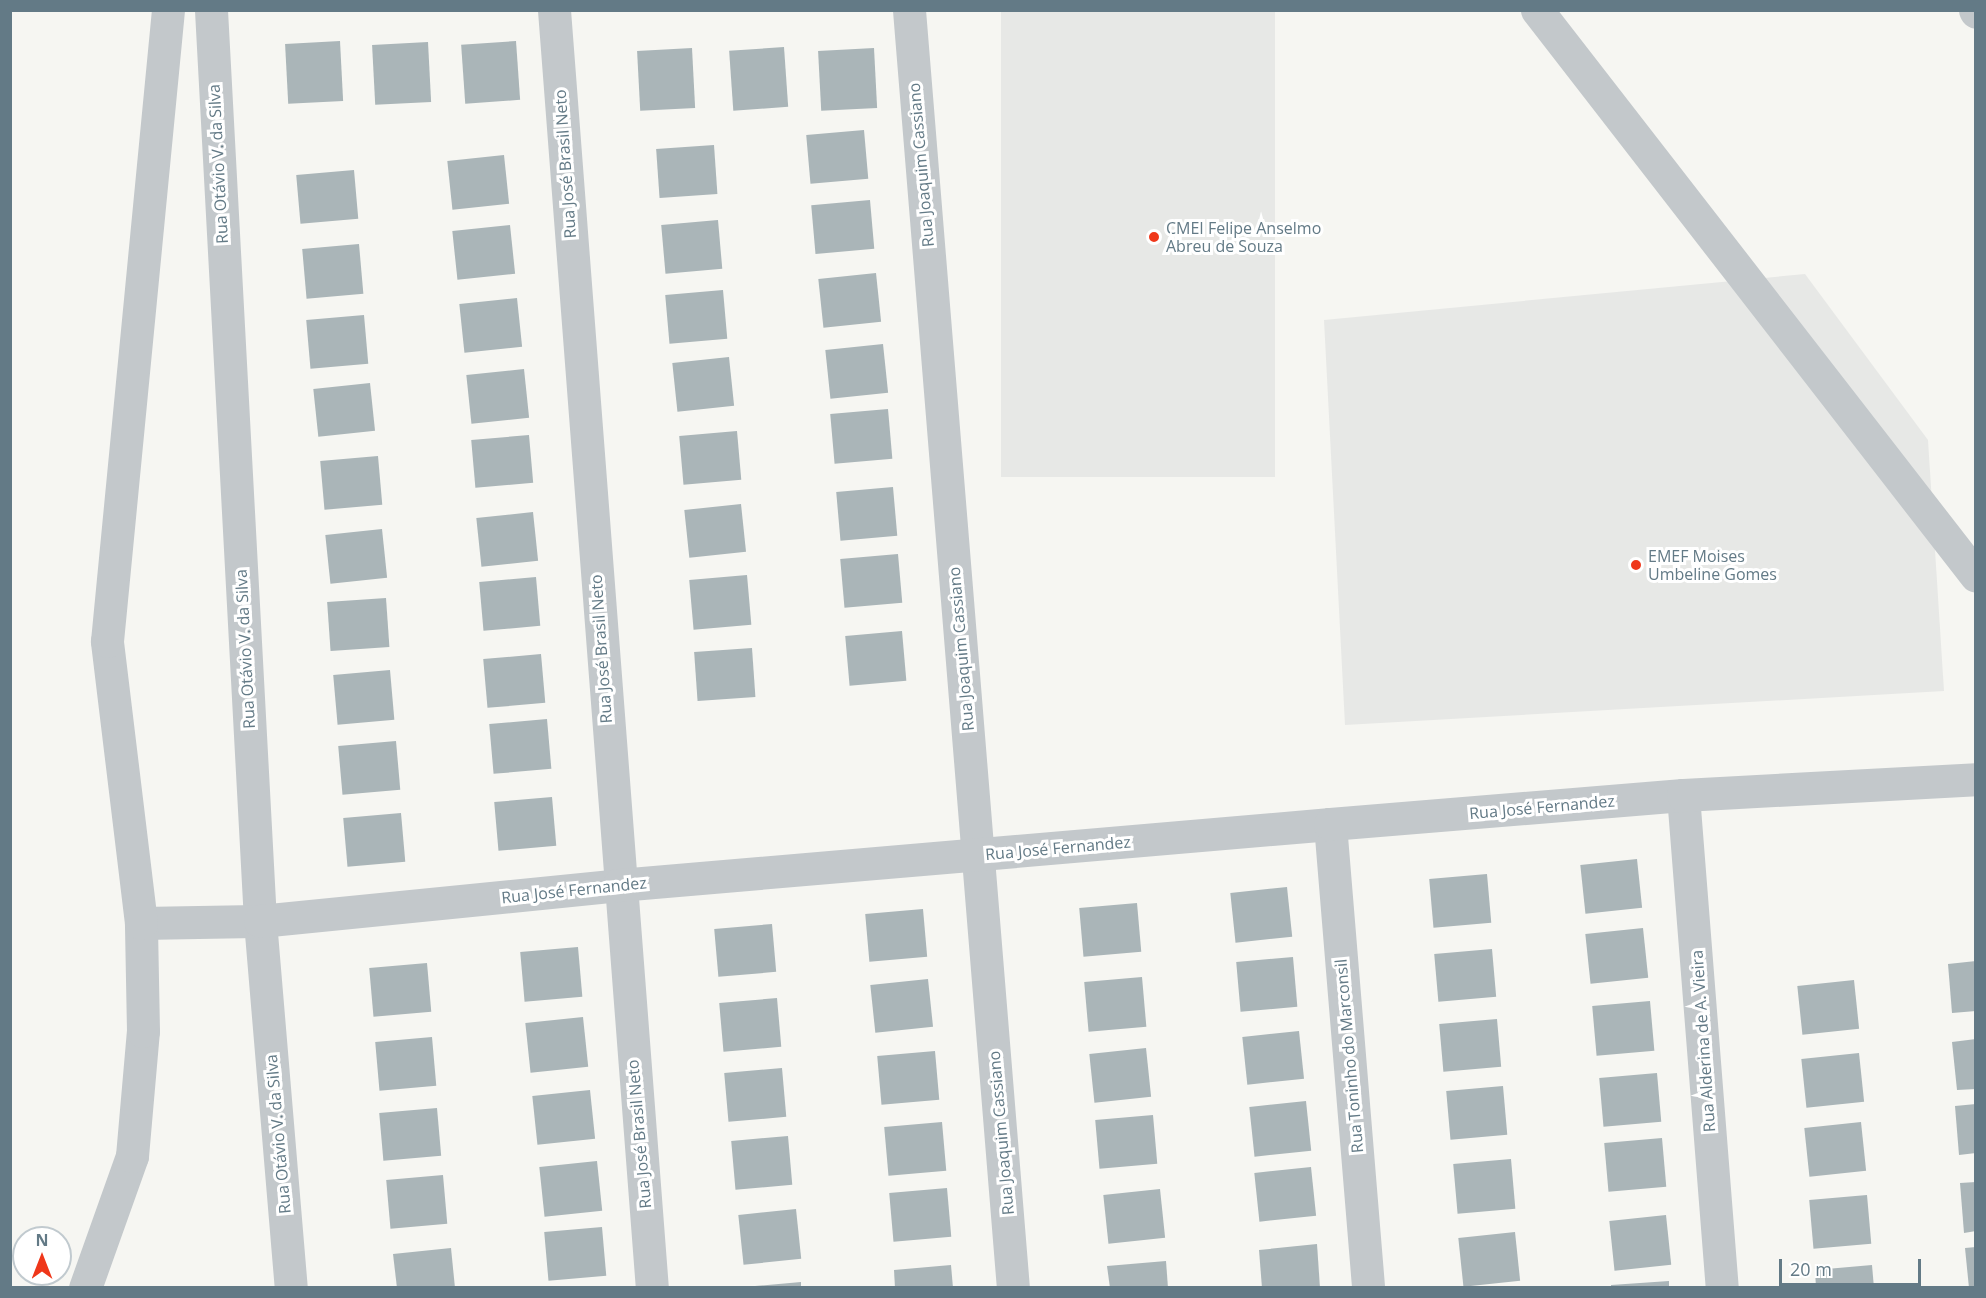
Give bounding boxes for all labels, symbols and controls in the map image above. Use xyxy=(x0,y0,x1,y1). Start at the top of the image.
street label: Rua Joaquim Cassiano xyxy=(904,82,938,248)
street label: Rua Otávio V. da Silva xyxy=(204,84,232,244)
street label: Rua José Brasil Neto xyxy=(550,89,580,239)
place label: CMEI Felipe Anselmo Abreu de Souza xyxy=(1166,218,1321,256)
marker: CMEI Felipe Anselmo Abreu de Souza xyxy=(1147,230,1161,244)
place label: EMEF Moises Umbeline Gomes xyxy=(1648,546,1777,584)
marker: EMEF Moises Umbeline Gomes xyxy=(1629,558,1643,572)
street label: Rua Joaquim Cassiano xyxy=(944,566,978,732)
street label: Rua Otávio V. da Silva xyxy=(231,569,259,729)
street label: Rua José Brasil Neto xyxy=(586,574,616,724)
street label: Rua José Fernandez xyxy=(1468,791,1616,823)
street label: Rua José Fernandez xyxy=(984,832,1132,864)
street label: Rua José Fernandez xyxy=(500,873,648,907)
street label: Rua Alderina de A. Vieira xyxy=(1687,949,1719,1133)
street label: Rua Toninho do Marconsil xyxy=(1331,958,1367,1154)
street label: Rua Joaquim Cassiano xyxy=(984,1050,1018,1216)
street label: Rua Otávio V. da Silva xyxy=(261,1053,295,1215)
street label: Rua José Brasil Neto xyxy=(623,1059,655,1209)
north arrow xyxy=(12,1226,72,1286)
text: N xyxy=(35,1229,49,1251)
scale bar xyxy=(1782,1247,1924,1285)
text: 20 m xyxy=(1790,1257,1832,1281)

